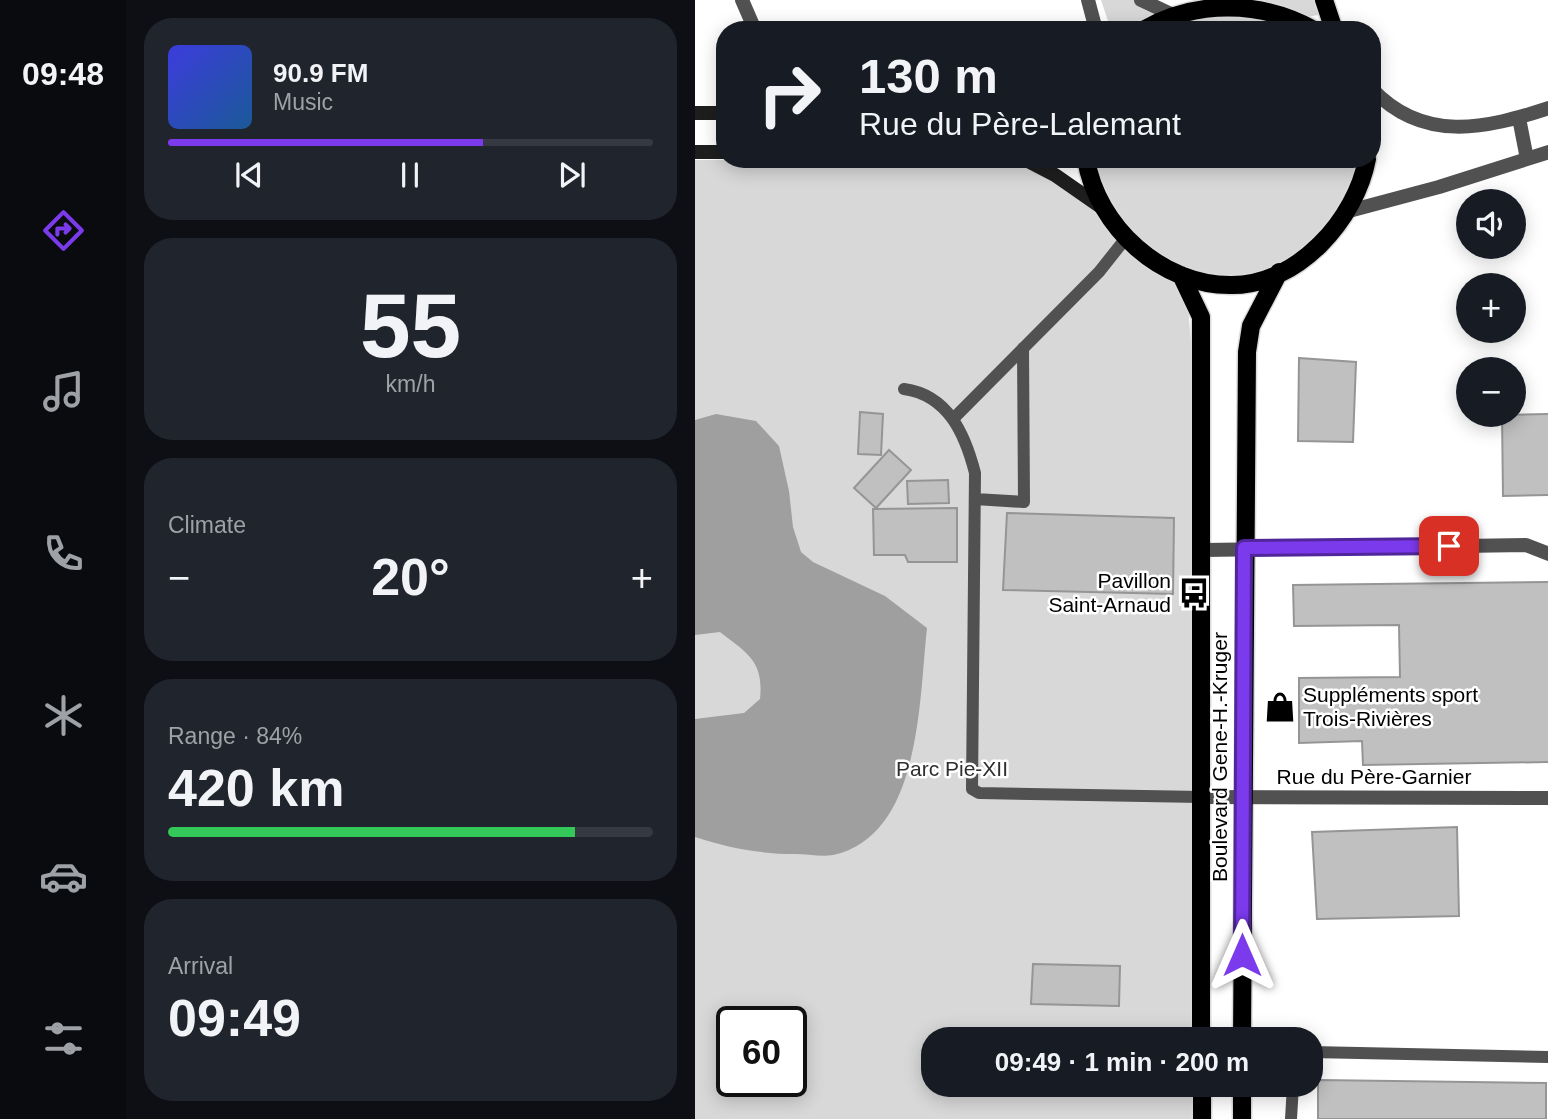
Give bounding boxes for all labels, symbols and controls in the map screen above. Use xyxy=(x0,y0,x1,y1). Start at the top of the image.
icon: right xyxy=(744,49,835,140)
text: 130 m xyxy=(859,49,998,103)
text: 09:48 xyxy=(22,56,104,92)
text: 90.9 FM xyxy=(273,58,368,88)
text: Music xyxy=(273,89,333,115)
text: Rue du Père-Lalemant xyxy=(859,106,1181,142)
icon: previous xyxy=(230,156,268,194)
icon: pause xyxy=(391,156,429,194)
icon: next xyxy=(553,156,591,194)
map controls xyxy=(1456,189,1526,427)
button: sound xyxy=(1456,189,1526,259)
icon: directions xyxy=(39,206,88,255)
button: + xyxy=(1456,273,1526,343)
text: 55 xyxy=(360,275,461,376)
button: − xyxy=(1456,357,1526,427)
icon: music xyxy=(39,367,88,416)
text: km/h xyxy=(386,371,435,397)
text: Climate xyxy=(168,512,246,538)
pin xyxy=(1419,516,1479,576)
icon: arrive xyxy=(1430,527,1468,565)
icon: phone xyxy=(39,529,88,578)
text: 20° xyxy=(371,548,450,606)
text: − xyxy=(168,557,190,599)
text: + xyxy=(631,557,653,599)
place label: Pavillon Saint-Arnaud xyxy=(1048,569,1171,616)
bus stop icon: Pavillon Saint-Arnaud xyxy=(1177,576,1211,610)
street label: Boulevard Gene-H.-Kruger xyxy=(1208,632,1231,882)
place label: Suppléments sport Trois-Rivières xyxy=(1303,683,1478,730)
shop icon: Suppléments sport Trois-Rivières xyxy=(1263,690,1297,724)
icon: climate xyxy=(39,691,88,740)
text: Range · 84% xyxy=(168,723,302,749)
park label: Parc Pie-XII xyxy=(896,757,1008,780)
text: 420 km xyxy=(168,759,344,817)
street label: Rue du Père-Garnier xyxy=(1277,765,1471,788)
icon: car xyxy=(39,852,88,901)
position arrow xyxy=(1205,918,1279,992)
text: Arrival xyxy=(168,953,233,979)
text: 09:49 xyxy=(168,989,301,1047)
speed limit sign: 60 xyxy=(716,1006,807,1097)
icon: filters xyxy=(39,1014,88,1063)
text: 09:49 · 1 min · 200 m xyxy=(995,1047,1249,1077)

